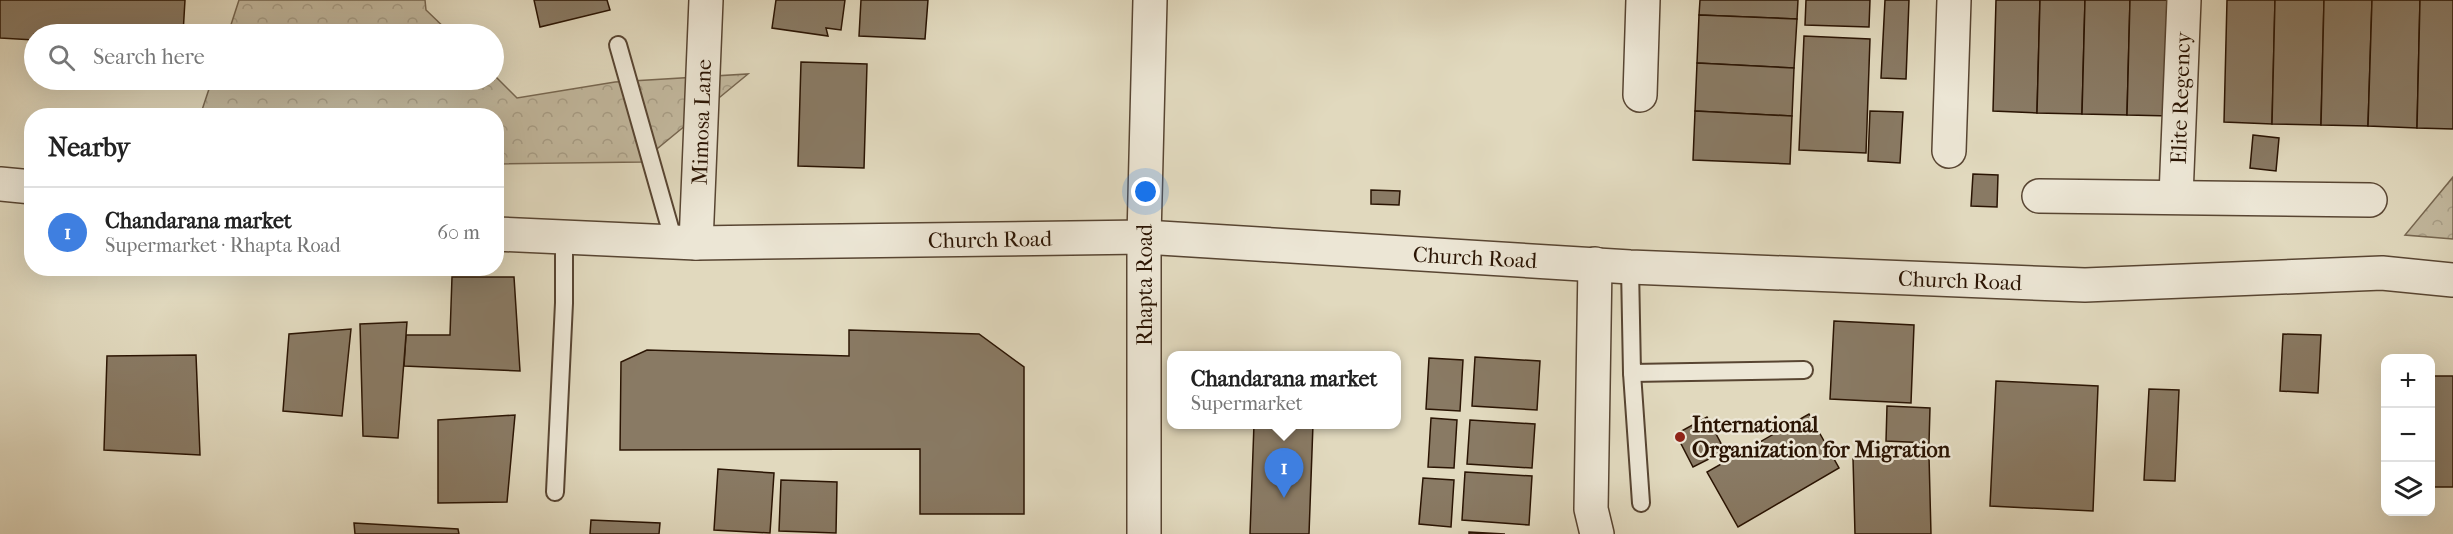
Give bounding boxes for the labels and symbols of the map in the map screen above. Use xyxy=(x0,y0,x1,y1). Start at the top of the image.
street label: Elite Regency xyxy=(2166,30,2196,165)
street label: Mimosa Lane xyxy=(687,58,717,185)
your location xyxy=(1131,177,1160,206)
street label: Rhapta Road xyxy=(1132,223,1158,346)
street label: Church Road xyxy=(928,226,1053,254)
street label: Church Road xyxy=(1412,242,1539,274)
street label: Church Road xyxy=(1897,266,2024,296)
place label: International Organization for Migration xyxy=(1692,412,1951,463)
marker: International Organization for Migration xyxy=(1673,430,1687,444)
pin: 1 xyxy=(1264,448,1304,498)

